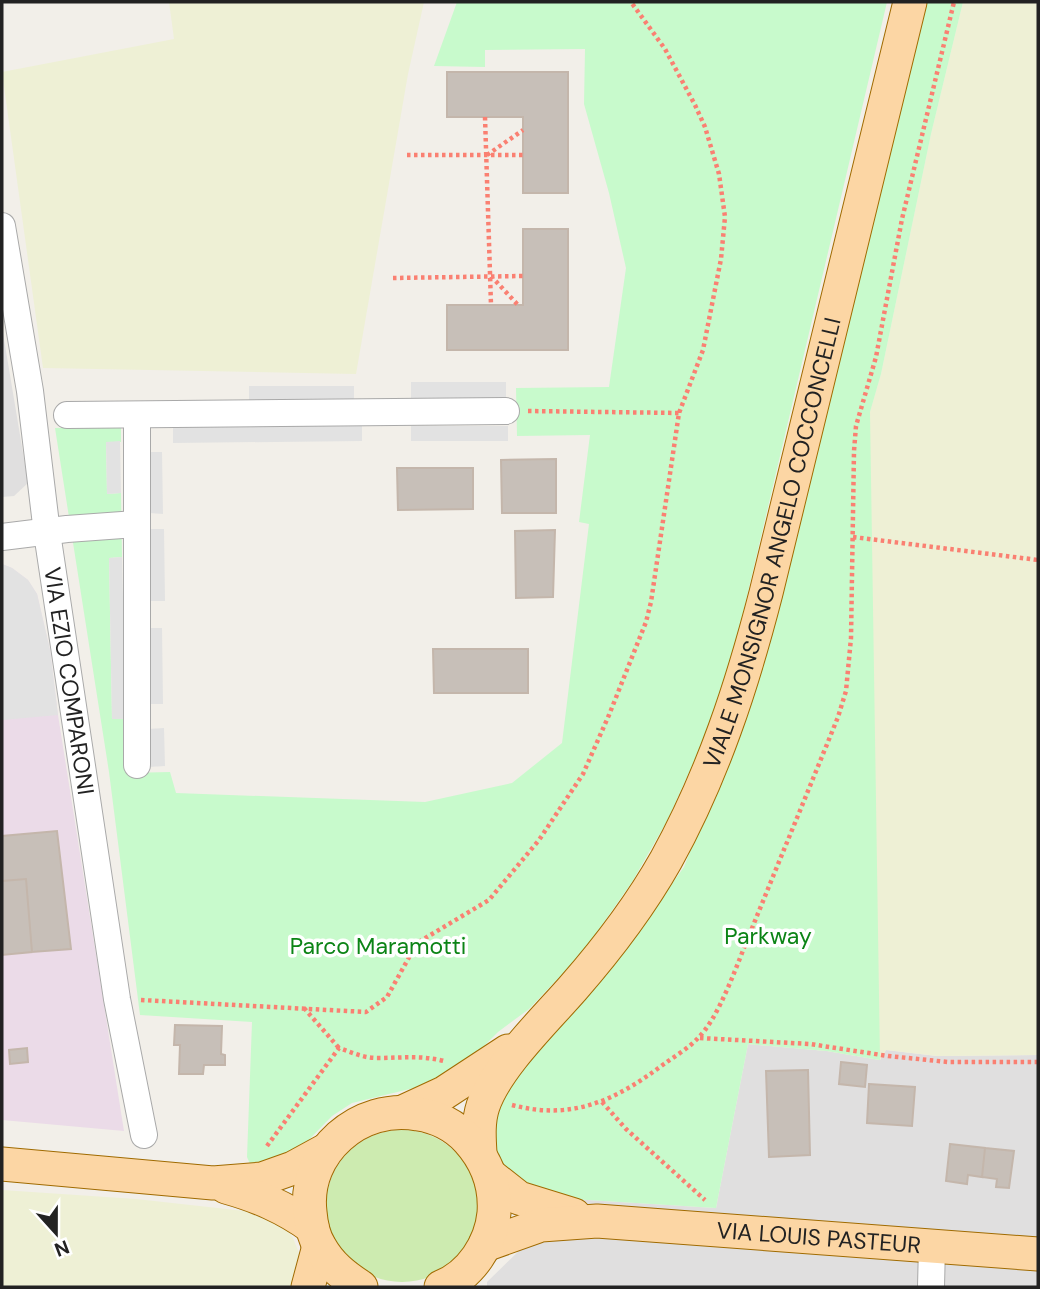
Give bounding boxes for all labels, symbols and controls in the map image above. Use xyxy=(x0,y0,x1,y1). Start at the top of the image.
street label: VIALE MONSIGNOR ANGELO COCCONCELLI xyxy=(696,314,848,773)
street label: VIA EZIO COMPARONI xyxy=(37,565,101,797)
park label: Parkway xyxy=(724,921,812,951)
park label: Parco Maramotti xyxy=(290,931,466,961)
north arrow xyxy=(21,1198,91,1268)
street label: VIA LOUIS PASTEUR xyxy=(716,1215,922,1260)
text: N xyxy=(51,1234,73,1263)

